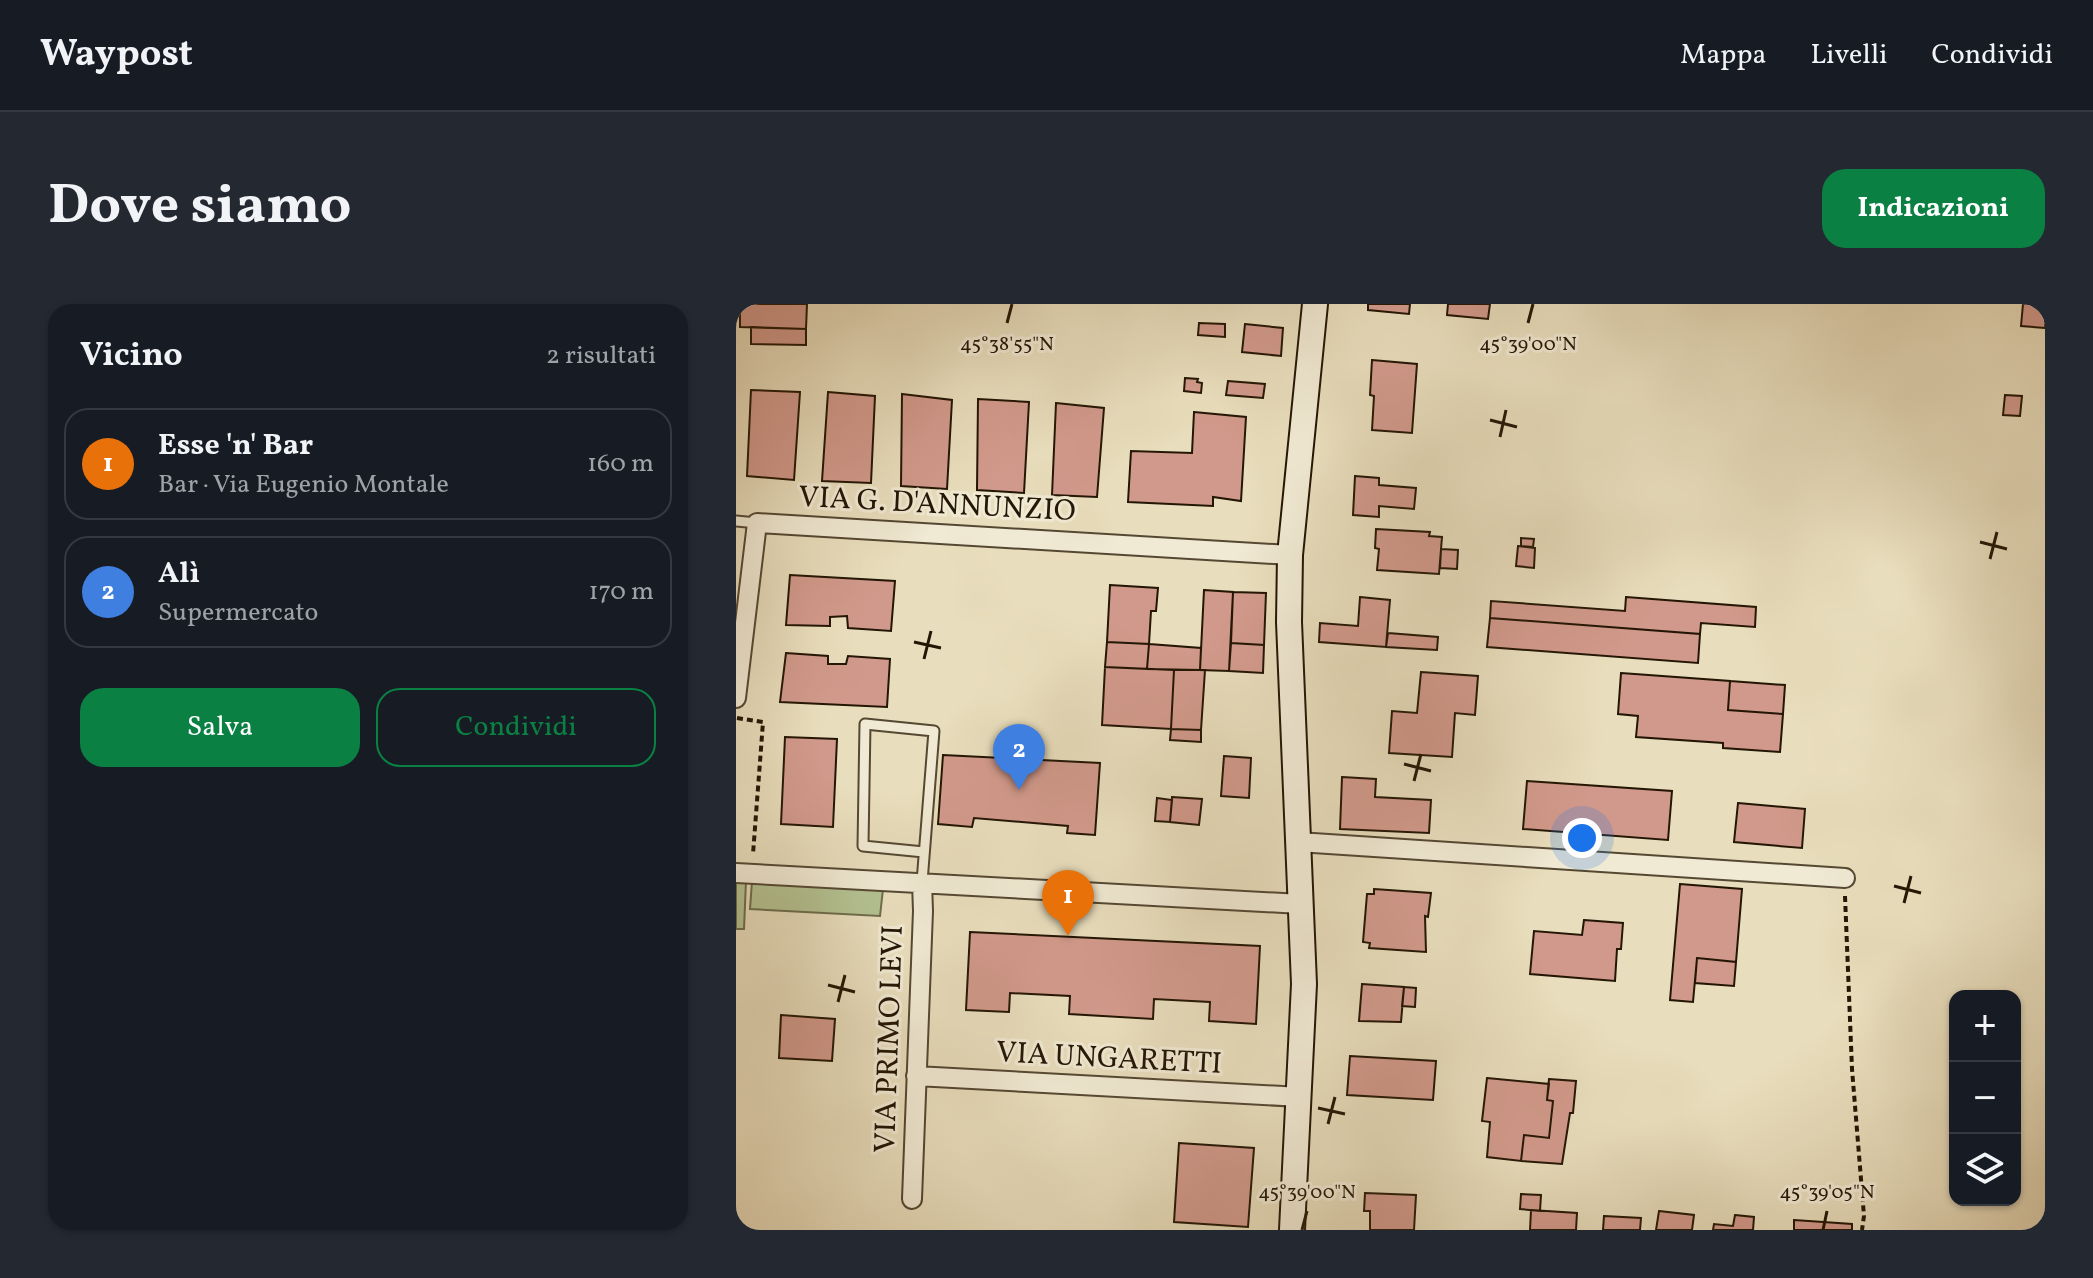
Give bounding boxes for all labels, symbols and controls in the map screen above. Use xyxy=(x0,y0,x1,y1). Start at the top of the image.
text: Waypost xyxy=(40,29,193,82)
text: Mappa xyxy=(1680,36,1766,75)
text: Livelli xyxy=(1810,36,1887,75)
text: Condividi xyxy=(1931,36,2053,75)
text: Dove siamo xyxy=(48,169,351,247)
button: Indicazioni xyxy=(1822,169,2045,248)
text: 45°38'55"N xyxy=(960,331,1054,359)
text: 45°39'00"N xyxy=(1479,331,1577,359)
text: Vicino xyxy=(80,333,183,380)
text: 2 risultati xyxy=(546,338,656,374)
text: Esse 'n' Bar xyxy=(158,425,313,467)
text: 1 xyxy=(103,446,113,482)
text: 160 m xyxy=(587,446,654,482)
text: Bar · Via Eugenio Montale xyxy=(158,467,449,503)
street label: VIA G. D'ANNUNZIO xyxy=(797,477,1077,533)
text: Alì xyxy=(158,553,200,595)
text: 2 xyxy=(101,574,115,610)
text: 170 m xyxy=(589,574,654,610)
text: Supermercato xyxy=(158,595,318,631)
button: Salva xyxy=(80,688,360,767)
button: Condividi xyxy=(376,688,656,767)
pin: 2 xyxy=(993,724,1045,790)
your location xyxy=(1562,818,1602,858)
pin: 1 xyxy=(1042,870,1094,936)
street label: VIA PRIMO LEVI xyxy=(865,924,915,1154)
map controls xyxy=(1949,990,2021,1206)
button: + xyxy=(1949,990,2021,1062)
street label: VIA UNGARETTI xyxy=(995,1032,1223,1086)
button: − xyxy=(1949,1062,2021,1134)
button: layers xyxy=(1949,1134,2021,1206)
text: 45°39'00"N xyxy=(1258,1179,1356,1207)
text: 45°39'05"N xyxy=(1780,1179,1875,1207)

